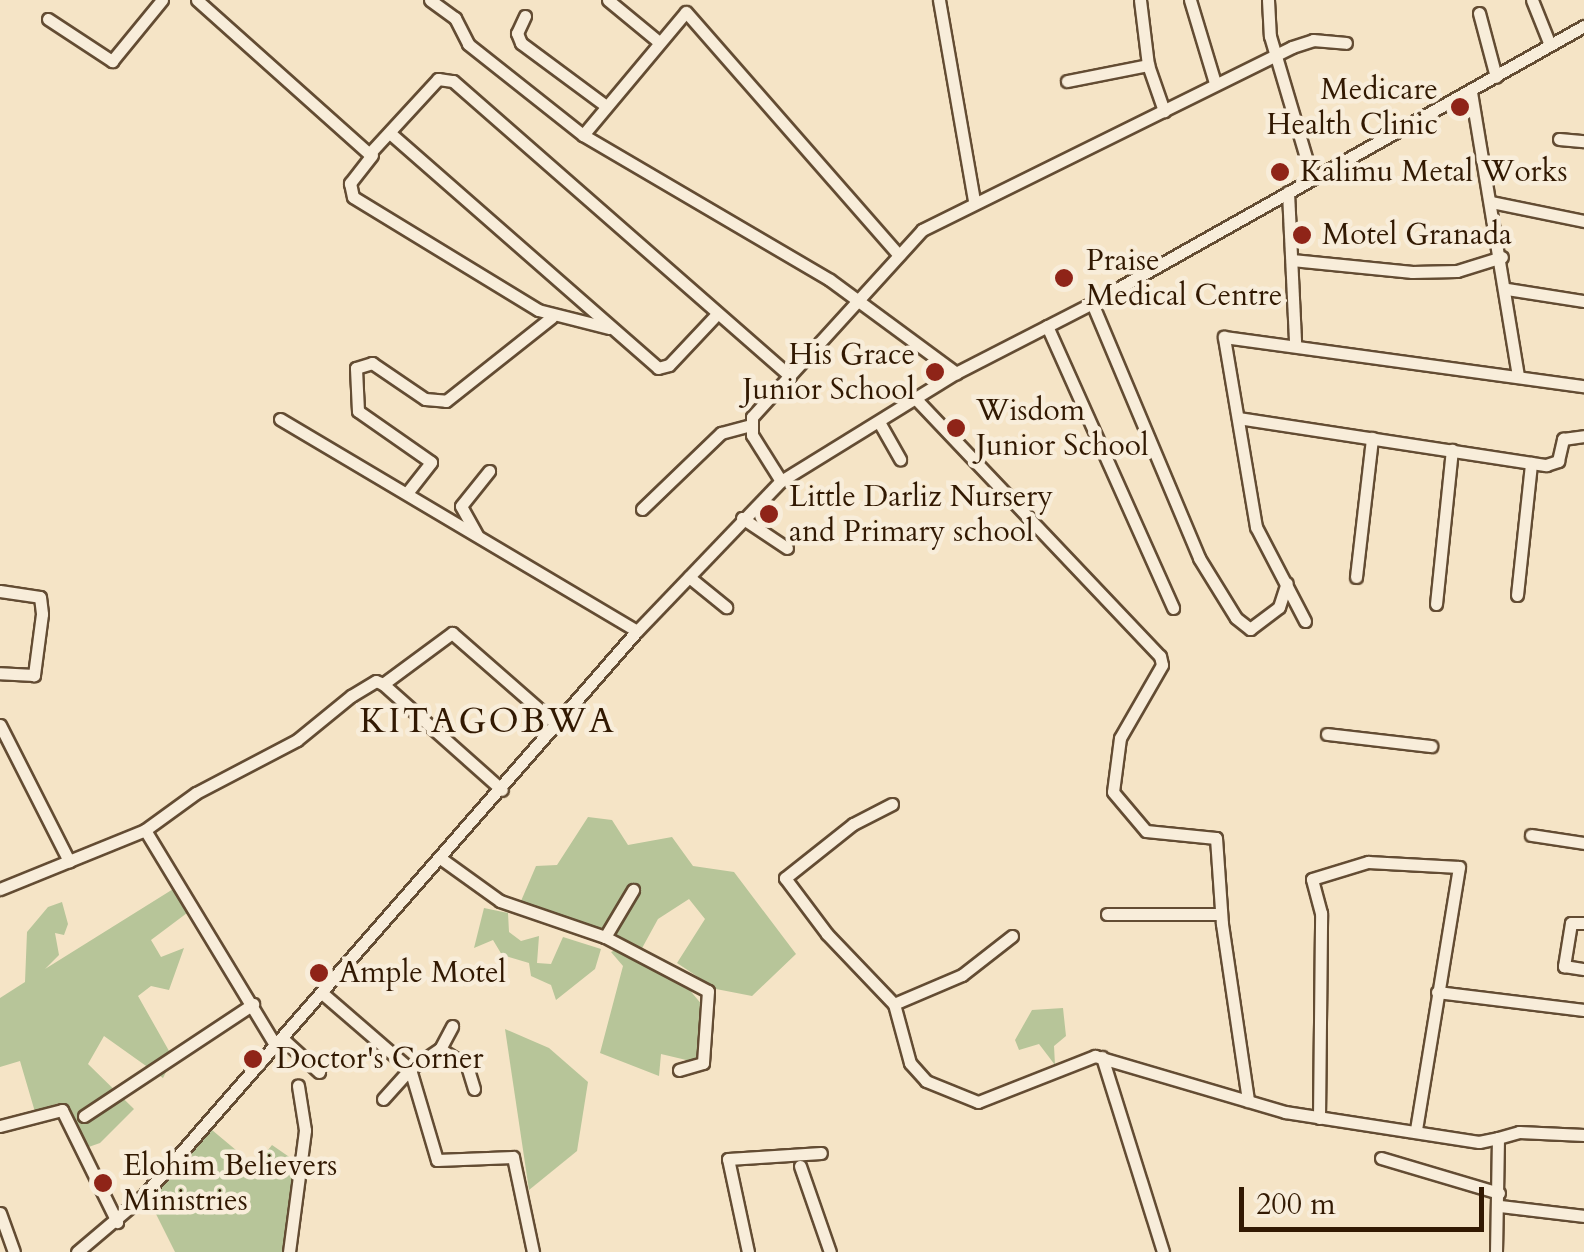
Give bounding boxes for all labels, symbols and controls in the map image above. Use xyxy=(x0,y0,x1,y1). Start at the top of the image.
place label: Medicare Health Clinic xyxy=(1267,72,1438,142)
marker: Medicare Health Clinic xyxy=(1447,94,1473,120)
place label: Kalimu Metal Works xyxy=(1300,154,1568,190)
marker: Kalimu Metal Works xyxy=(1269,161,1291,183)
place label: Motel Granada xyxy=(1322,217,1512,253)
marker: Motel Granada xyxy=(1291,224,1313,246)
place label: Praise Medical Centre xyxy=(1086,243,1282,314)
marker: Praise Medical Centre xyxy=(1051,265,1077,291)
place label: His Grace Junior School xyxy=(742,337,915,408)
marker: His Grace Junior School xyxy=(924,361,946,383)
place label: Wisdom Junior School xyxy=(976,393,1149,464)
marker: Wisdom Junior School xyxy=(945,417,967,439)
place label: Little Darliz Nursery and Primary school xyxy=(789,479,1053,550)
marker: Little Darliz Nursery and Primary school xyxy=(758,503,780,525)
district label: KITAGOBWA xyxy=(360,700,616,742)
place label: Ample Motel xyxy=(339,955,506,991)
marker: Ample Motel xyxy=(308,962,330,984)
place label: Doctor's Corner xyxy=(276,1041,484,1077)
marker: Doctor's Corner xyxy=(240,1046,266,1072)
place label: Elohim Believers Ministries xyxy=(123,1148,337,1218)
scale bar xyxy=(1244,1167,1489,1229)
marker: Elohim Believers Ministries xyxy=(92,1172,114,1194)
text: 200 m xyxy=(1256,1184,1336,1225)

